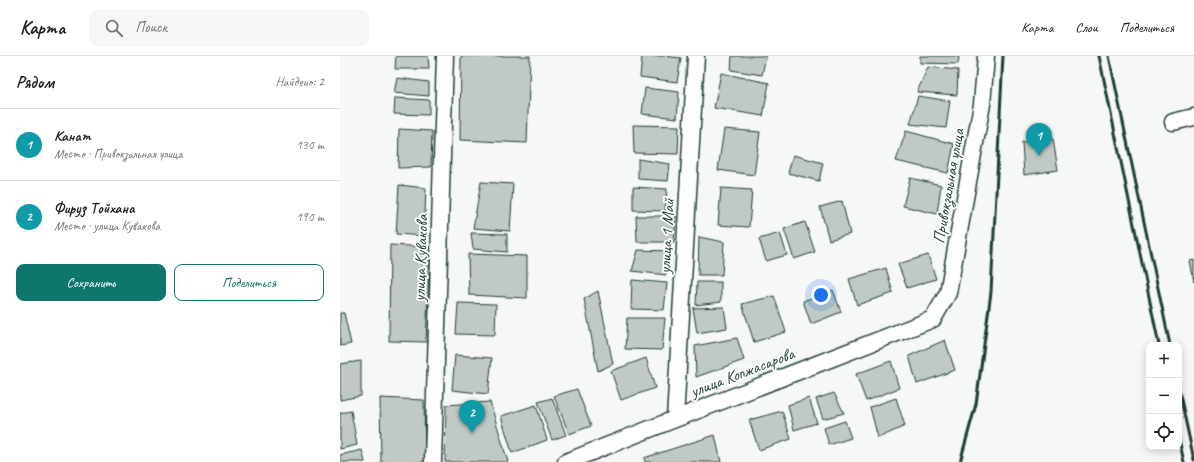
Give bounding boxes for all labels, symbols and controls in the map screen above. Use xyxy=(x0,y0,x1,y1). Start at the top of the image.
search box xyxy=(89,10,369,46)
text: Карта xyxy=(20,16,65,40)
icon: search xyxy=(103,17,125,39)
text: Поиск xyxy=(135,18,167,37)
text: Карта xyxy=(1021,19,1053,36)
text: Слои xyxy=(1075,19,1098,36)
text: Поделиться xyxy=(1120,19,1174,36)
text: Рядом xyxy=(16,72,54,93)
text: Найдено: 2 xyxy=(276,74,324,90)
pin: 1 xyxy=(1026,123,1052,156)
street label: Привокзальная улица xyxy=(928,126,970,245)
text: Канат xyxy=(54,127,91,146)
text: 1 xyxy=(26,137,32,153)
text: 130 m xyxy=(296,137,324,153)
text: Место · Привокзальная улица xyxy=(54,146,183,162)
street label: улица 1 Май xyxy=(654,197,679,275)
text: Фируз Тойхана xyxy=(54,199,135,218)
text: 2 xyxy=(26,209,32,225)
text: 190 m xyxy=(296,209,324,225)
street label: улица Кувакова xyxy=(408,213,433,303)
text: Место · улица Кувакова xyxy=(54,218,160,234)
button: Сохранить xyxy=(16,264,166,301)
button: Поделиться xyxy=(174,264,324,301)
your location xyxy=(811,285,831,305)
map controls xyxy=(1146,342,1182,450)
button: + xyxy=(1146,342,1182,378)
street label: улица Копжасарова xyxy=(686,343,798,402)
button: − xyxy=(1146,378,1182,414)
pin: 2 xyxy=(459,400,485,433)
button: locate xyxy=(1146,414,1182,450)

